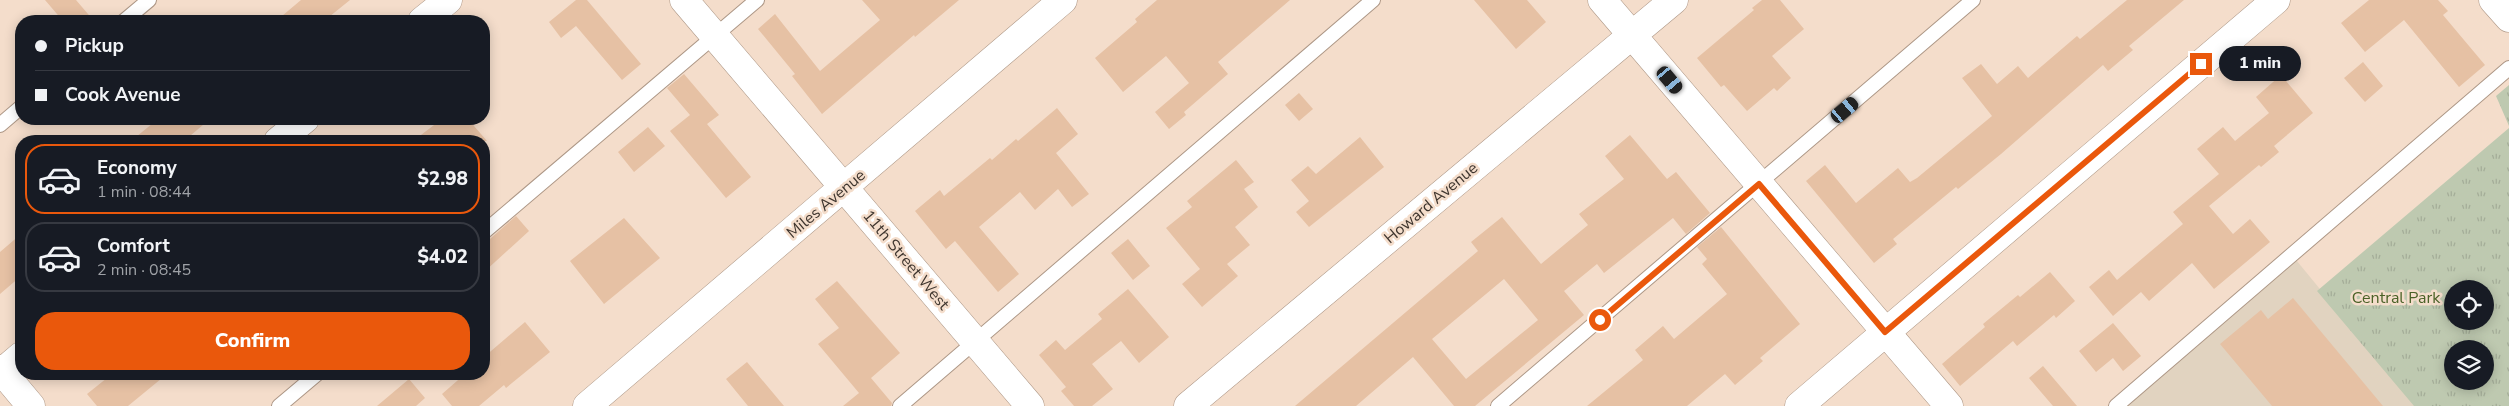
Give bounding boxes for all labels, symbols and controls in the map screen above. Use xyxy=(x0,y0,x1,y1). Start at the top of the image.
text: Pickup xyxy=(65,33,124,59)
callout: 1 min xyxy=(2218,46,2301,82)
text: 1 min xyxy=(2239,52,2281,74)
route end xyxy=(2190,53,2212,75)
car xyxy=(1654,64,1685,96)
text: Cook Avenue xyxy=(65,82,181,108)
car xyxy=(1828,95,1861,125)
text: Economy xyxy=(97,155,177,181)
icon: car xyxy=(37,157,82,202)
street label: Howard Avenue xyxy=(1379,157,1483,249)
street label: Miles Avenue xyxy=(782,164,870,244)
text: $2.98 xyxy=(417,166,468,192)
text: 1 min · 08:44 xyxy=(97,181,191,203)
street label: 11th Street West xyxy=(858,205,955,315)
text: Comfort xyxy=(97,233,170,259)
icon: car xyxy=(37,235,82,280)
text: $4.02 xyxy=(417,244,468,270)
text: 2 min · 08:45 xyxy=(97,259,191,281)
map controls xyxy=(2444,280,2494,390)
button: locate xyxy=(2444,280,2494,330)
park label: Central Park xyxy=(2352,287,2441,309)
route start xyxy=(1589,309,1611,331)
button: Confirm xyxy=(35,312,470,370)
button: layers xyxy=(2444,340,2494,390)

